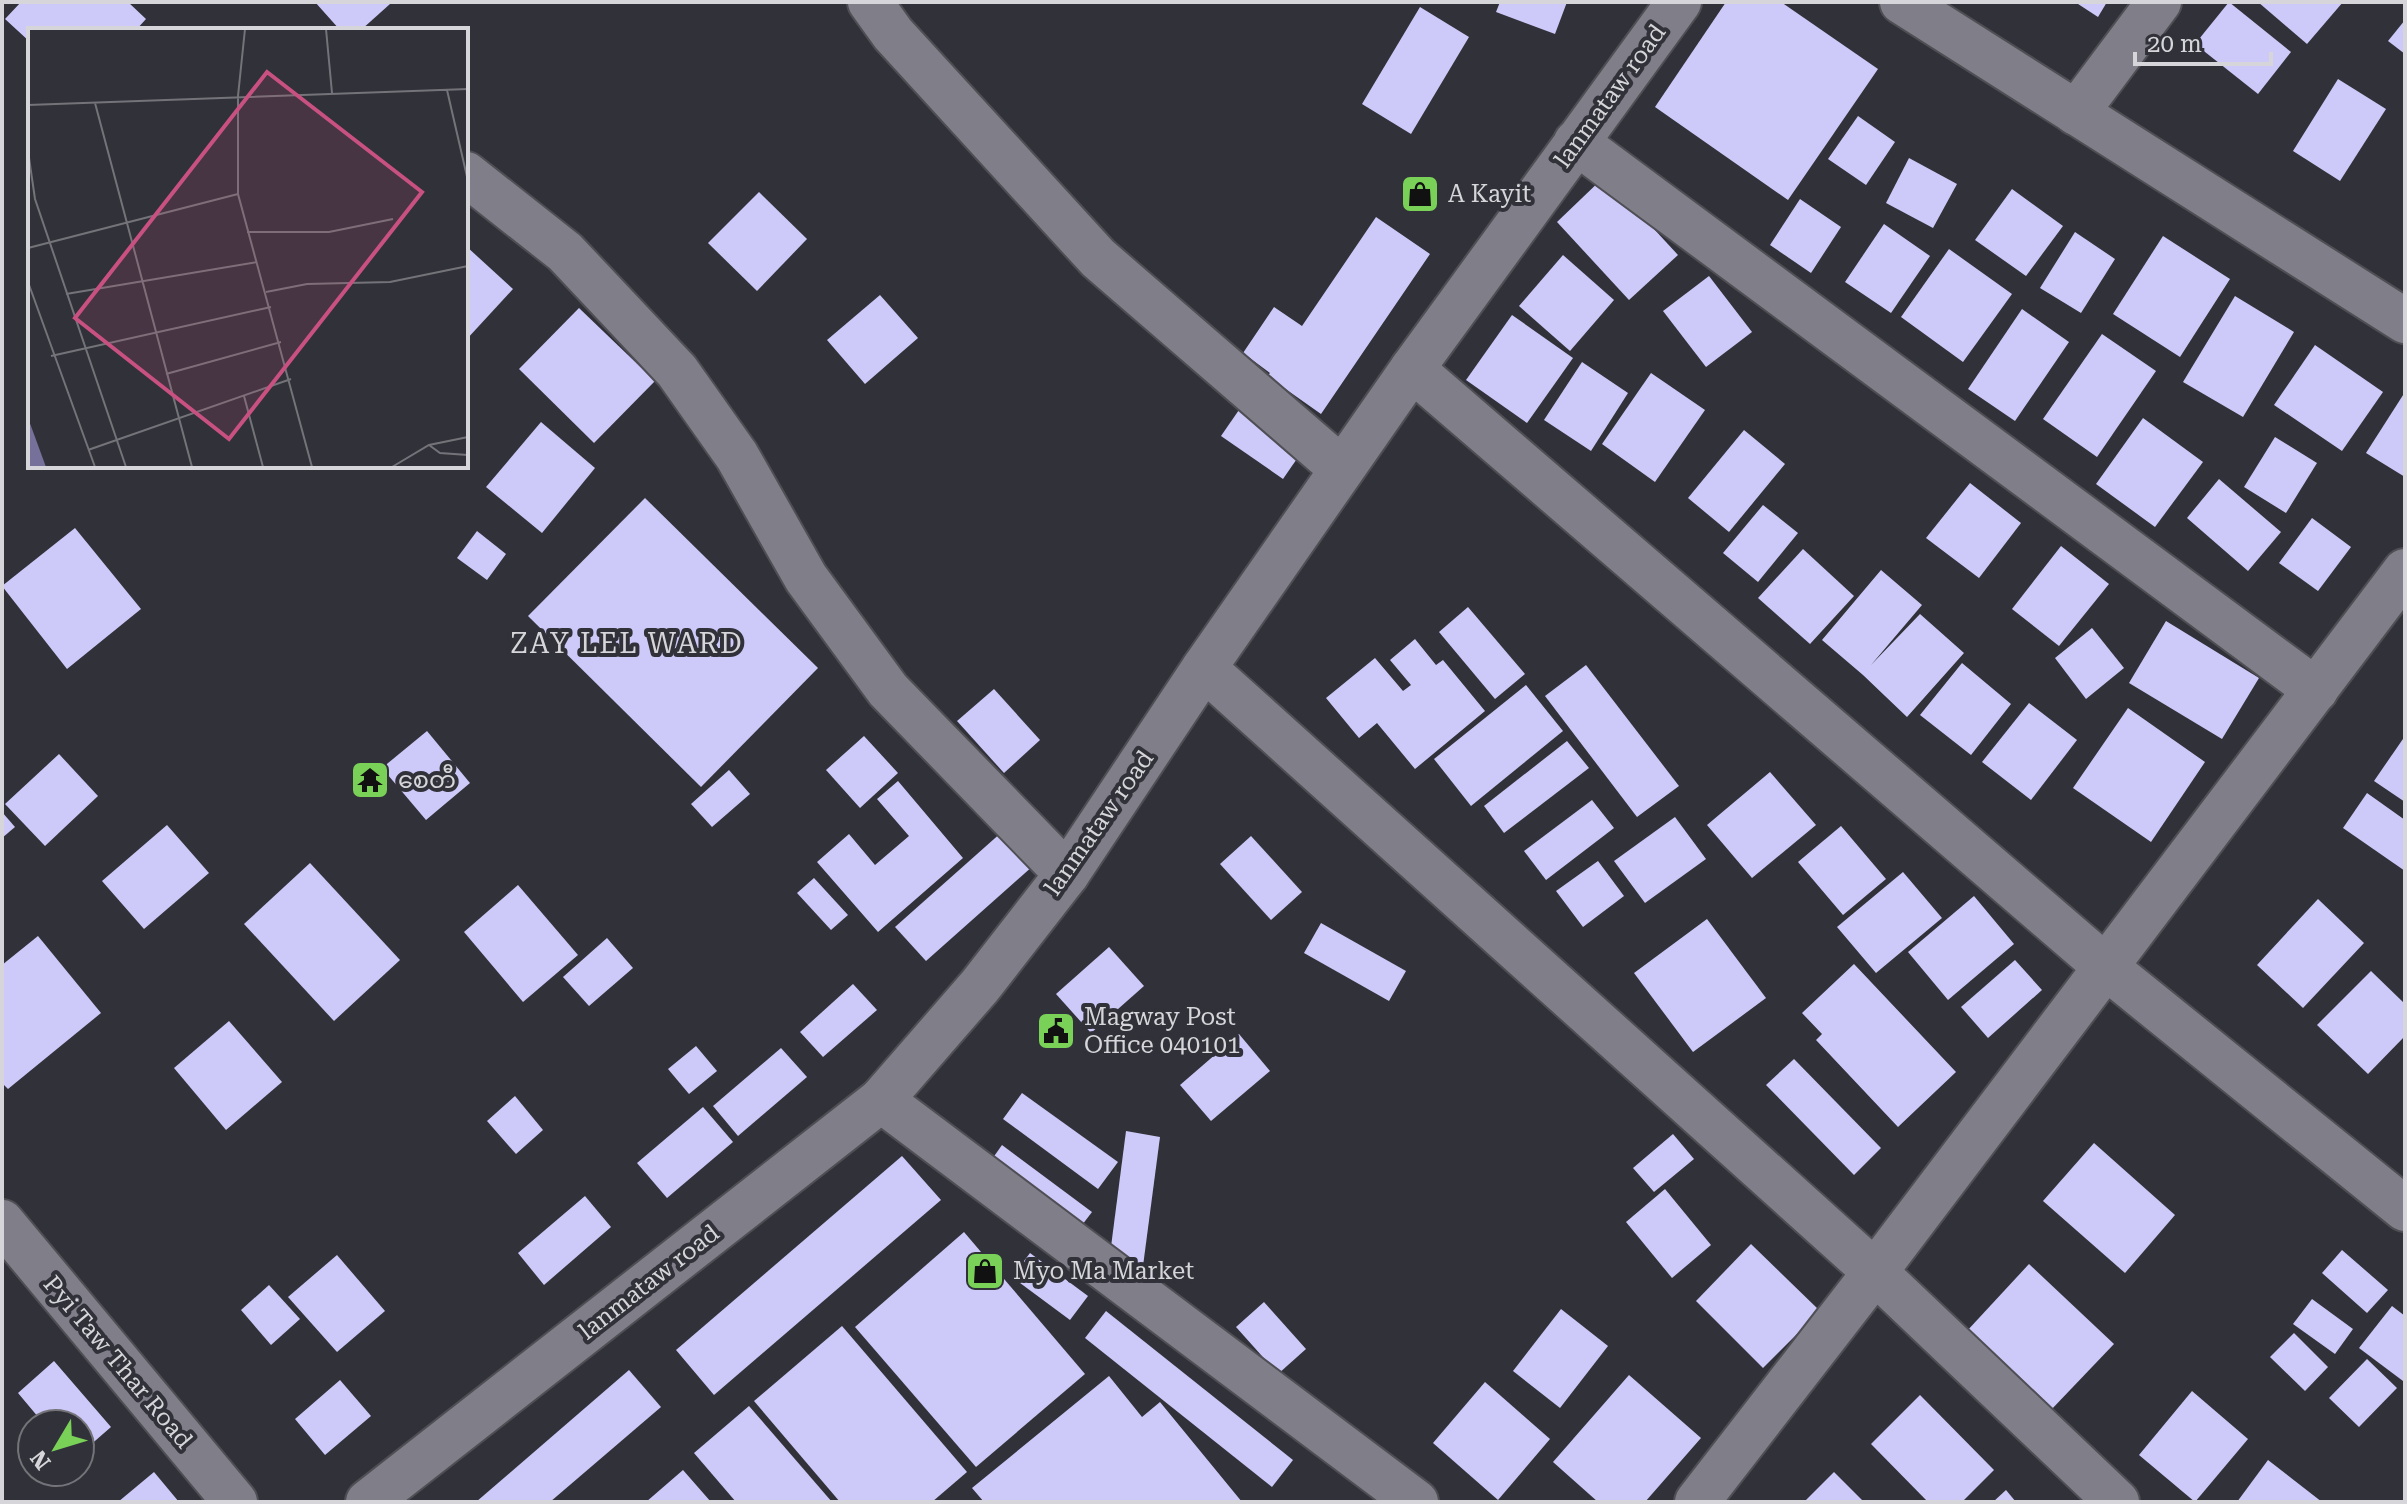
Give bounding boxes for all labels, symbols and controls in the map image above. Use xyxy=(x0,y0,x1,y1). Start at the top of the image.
scale bar xyxy=(2135,16,2271,66)
street label: lanmataw road xyxy=(1549,19,1671,173)
inset map xyxy=(28,28,468,468)
text: 20 m xyxy=(2147,30,2202,58)
shop icon: A Kayit xyxy=(1399,173,1441,215)
place label: A Kayit xyxy=(1448,180,1531,208)
district label: ZAY LEL WARD xyxy=(510,627,744,660)
street label: lanmataw road xyxy=(1039,745,1159,901)
temple icon: စေတီ xyxy=(349,759,391,801)
place label: စေတီ xyxy=(398,764,456,794)
place label: Magway Post Office 040101 xyxy=(1084,1003,1240,1059)
public building icon: Magway Post Office 040101 xyxy=(1035,1010,1077,1052)
street label: lanmataw road xyxy=(573,1219,725,1345)
shop icon: Myo Ma Market xyxy=(964,1250,1006,1292)
place label: Myo Ma Market xyxy=(1013,1257,1194,1285)
street label: Pyi Taw Thar Road xyxy=(38,1270,198,1454)
north arrow xyxy=(16,1408,96,1488)
text: N xyxy=(26,1446,56,1474)

